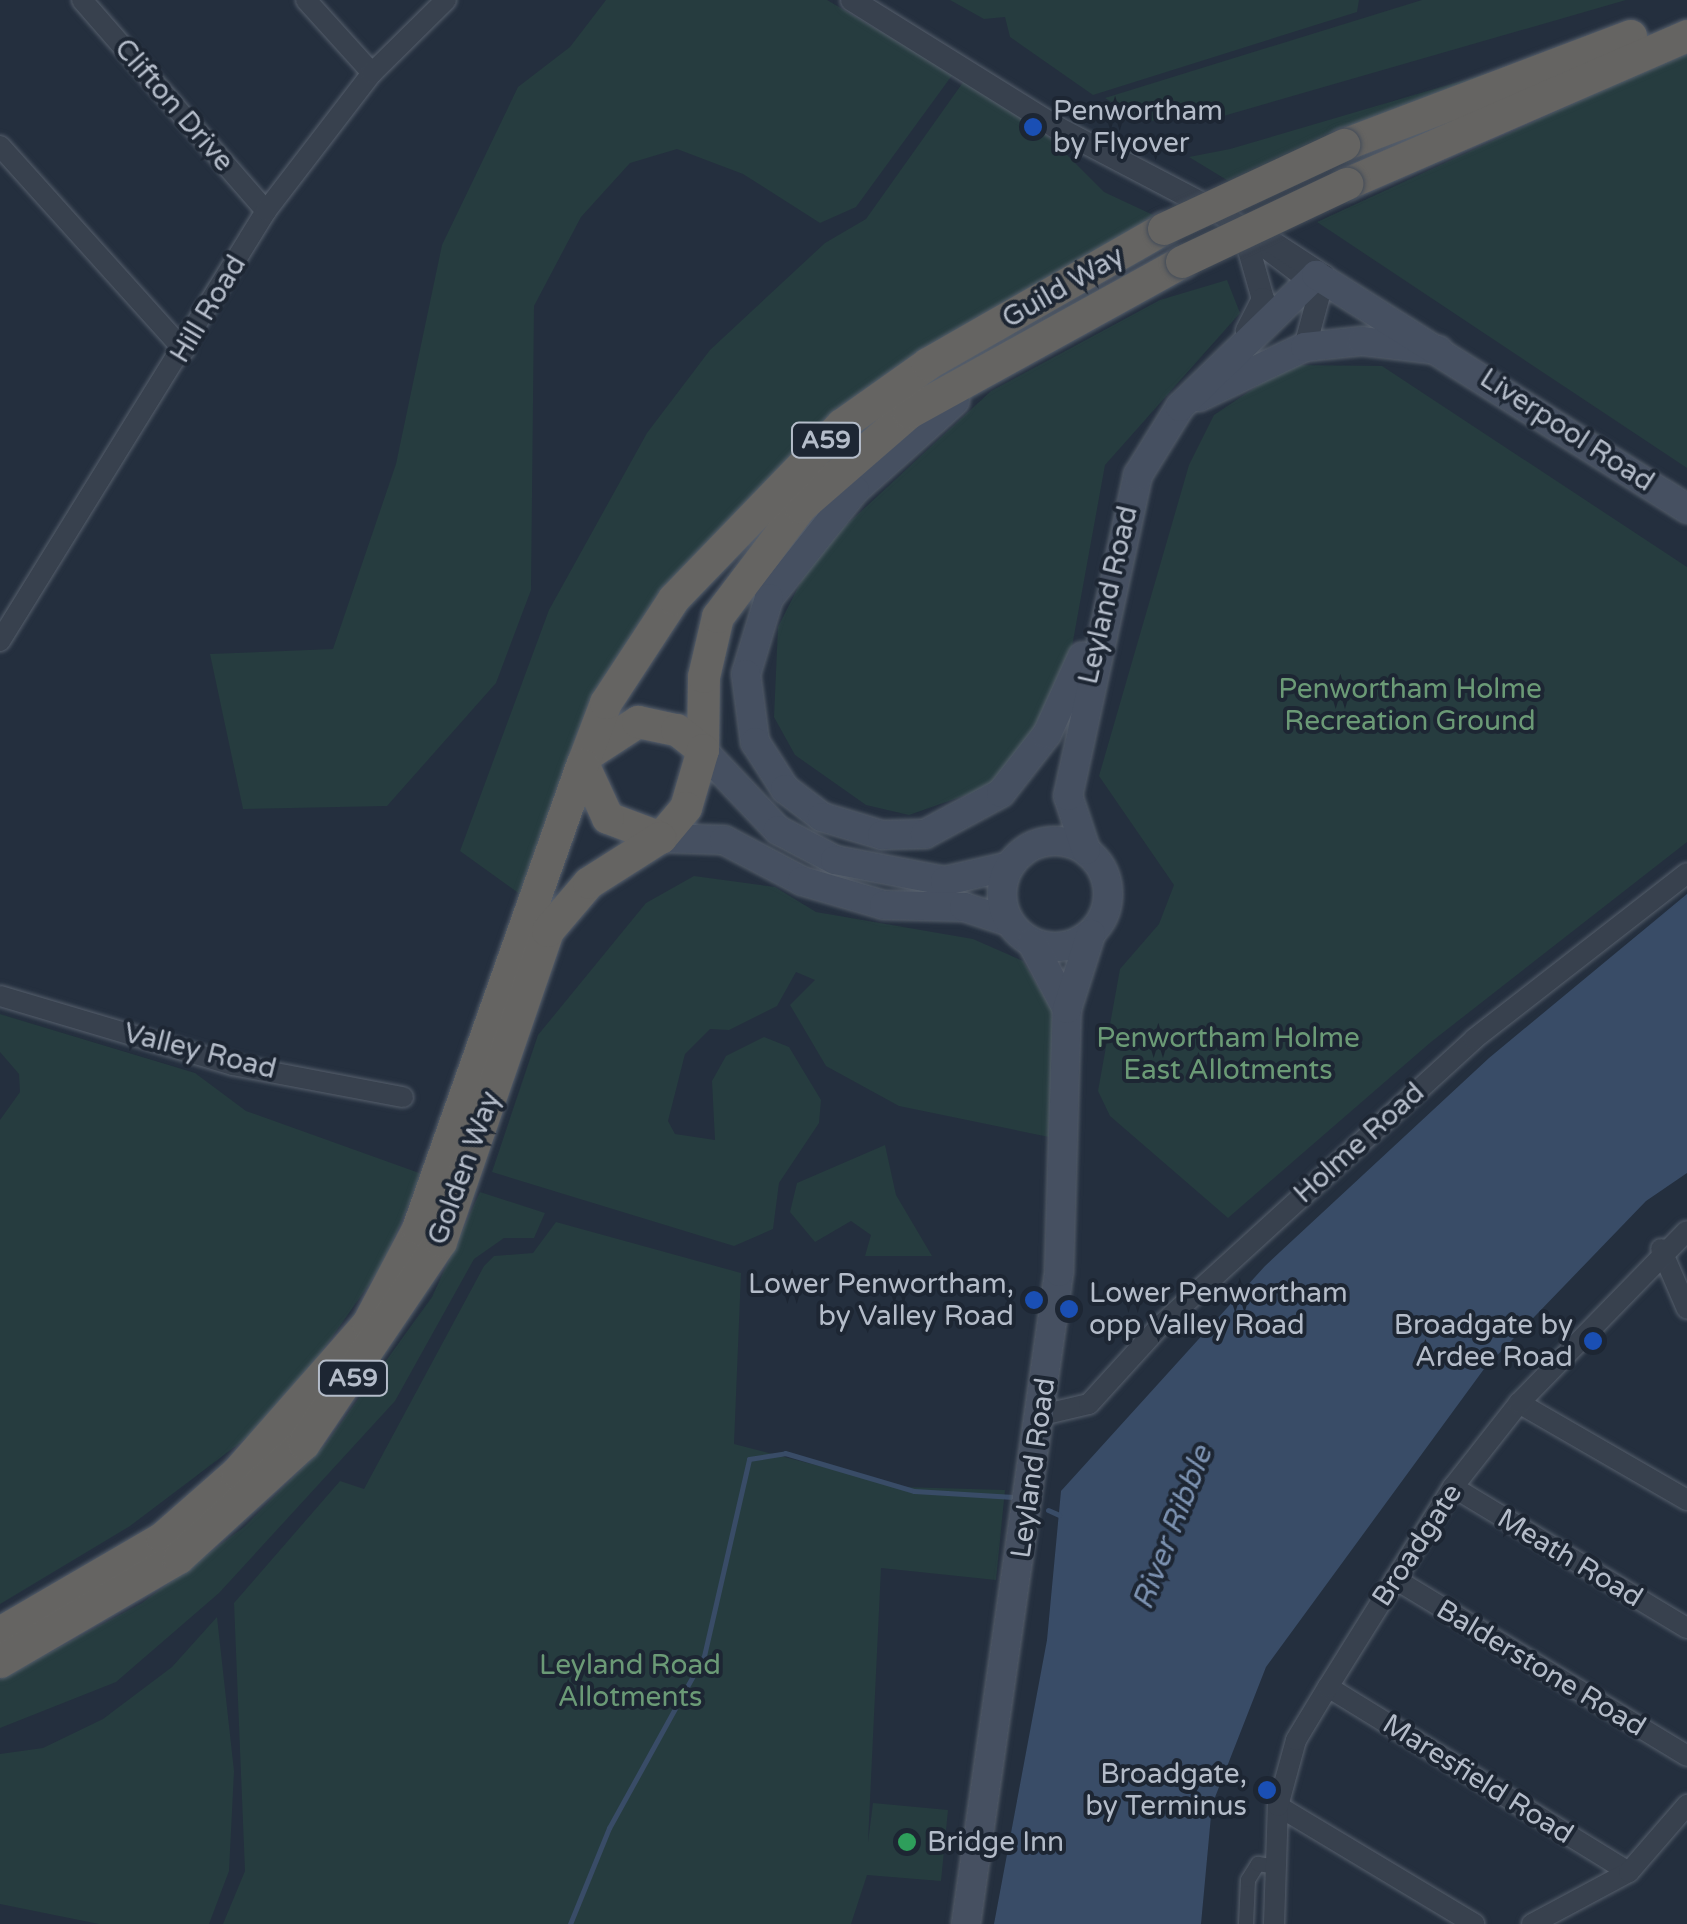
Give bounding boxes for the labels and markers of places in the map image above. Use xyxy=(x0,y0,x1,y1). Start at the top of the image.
place label: Penwortham by Flyover xyxy=(1053,94,1223,160)
marker: Penwortham by Flyover xyxy=(1022,116,1044,138)
place label: Lower Penwortham, by Valley Road xyxy=(748,1267,1014,1333)
place label: Lower Penwortham opp Valley Road xyxy=(1089,1276,1348,1342)
marker: Lower Penwortham, by Valley Road xyxy=(1023,1289,1045,1311)
marker: Lower Penwortham opp Valley Road xyxy=(1058,1298,1080,1320)
place label: Broadgate by Ardee Road xyxy=(1394,1308,1573,1374)
marker: Broadgate by Ardee Road xyxy=(1582,1330,1604,1352)
place label: Broadgate, by Terminus xyxy=(1085,1757,1247,1823)
marker: Broadgate, by Terminus xyxy=(1256,1779,1278,1801)
place label: Bridge Inn xyxy=(927,1825,1064,1859)
marker: Bridge Inn xyxy=(896,1831,918,1853)

